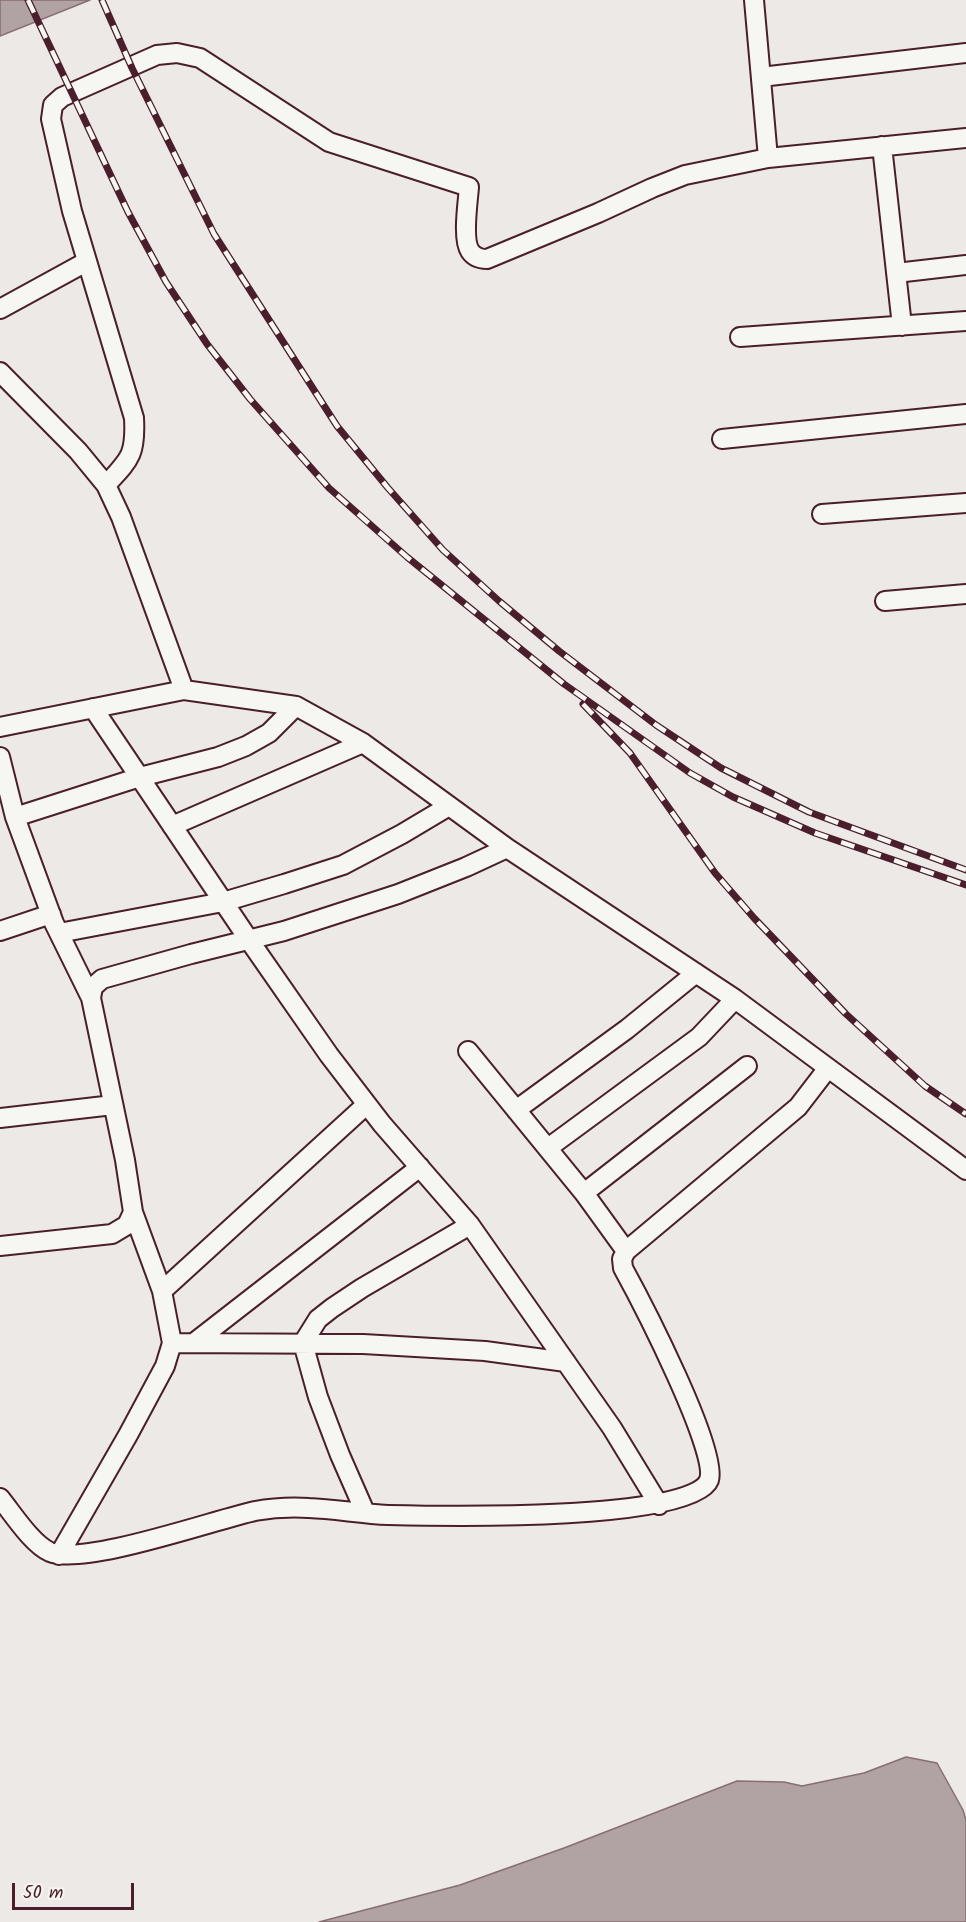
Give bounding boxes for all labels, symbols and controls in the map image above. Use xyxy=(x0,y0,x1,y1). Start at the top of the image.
scale bar xyxy=(15,1871,136,1909)
text: 50 m xyxy=(23,1879,63,1908)

